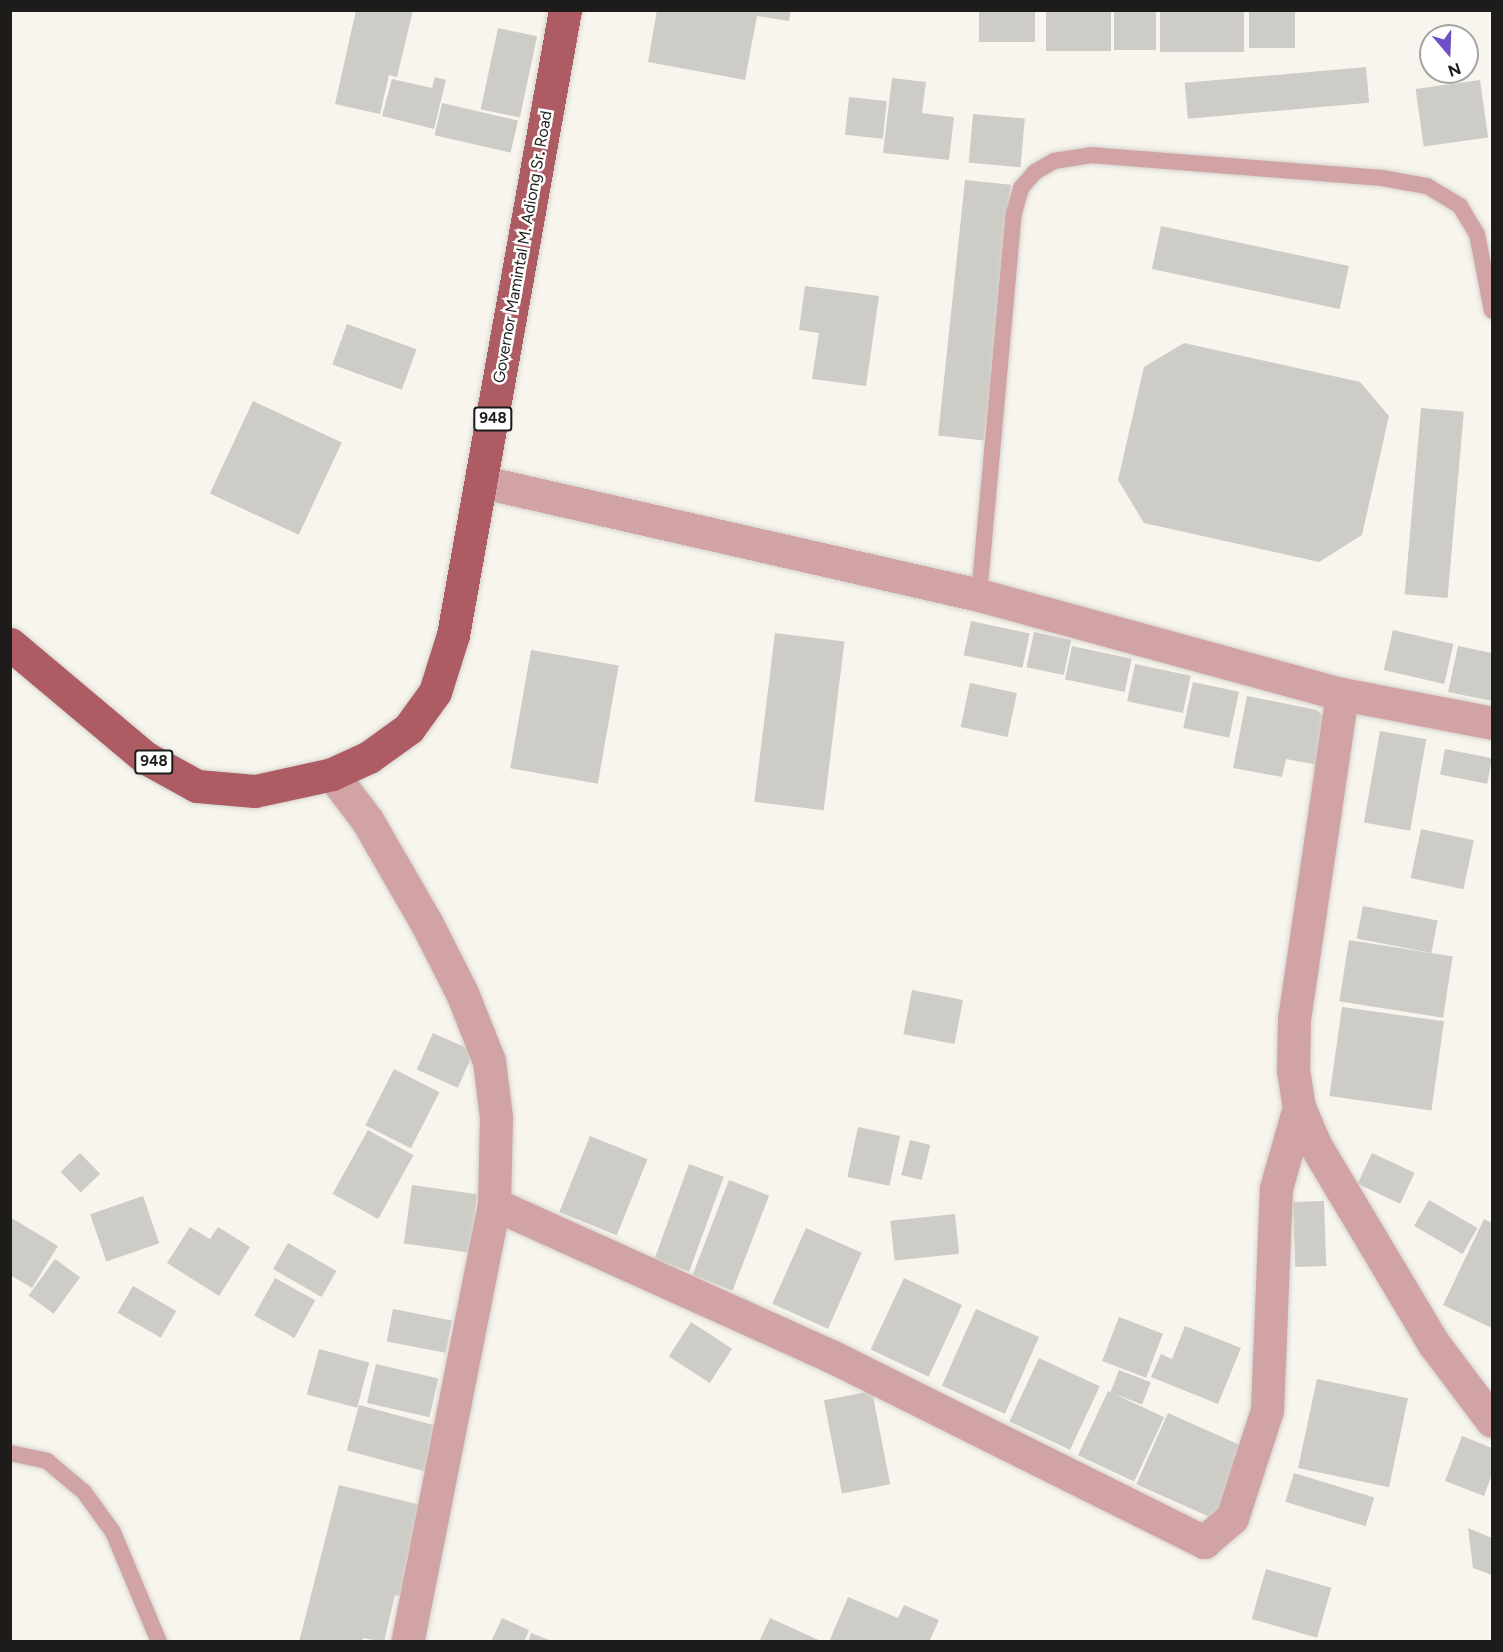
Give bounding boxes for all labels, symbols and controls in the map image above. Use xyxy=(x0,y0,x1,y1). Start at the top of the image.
north arrow xyxy=(1419,24,1479,84)
text: N xyxy=(1445,59,1463,81)
street label: Governor Mamintal M. Adiong Sr. Road xyxy=(490,109,556,385)
road number: 948 xyxy=(472,407,514,431)
road number: 948 xyxy=(133,750,175,774)

